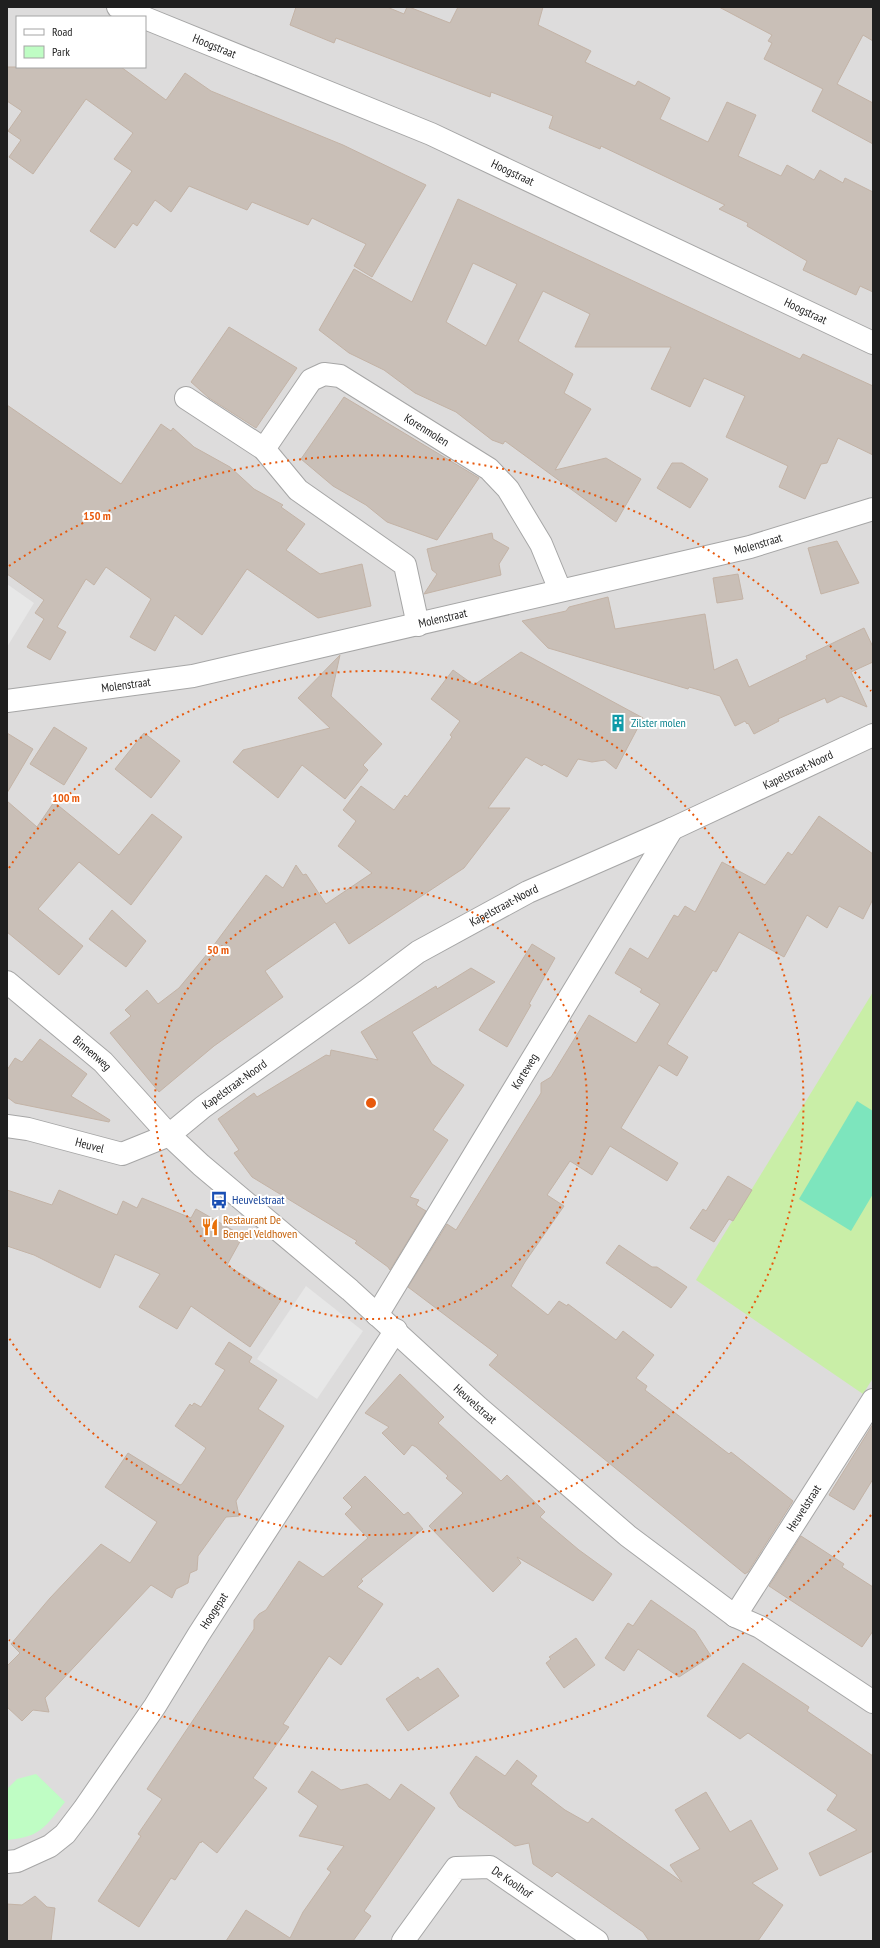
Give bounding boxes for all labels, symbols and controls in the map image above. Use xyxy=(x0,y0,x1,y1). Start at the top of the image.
legend xyxy=(16,16,146,68)
text: Road xyxy=(52,24,72,39)
street label: Hoogstraat xyxy=(191,30,239,62)
text: Park xyxy=(52,44,70,59)
street label: Hoogstraat xyxy=(489,156,537,189)
street label: Hoogstraat xyxy=(782,294,830,328)
street label: Korenmolen xyxy=(402,410,452,449)
text: 150 m xyxy=(83,508,111,523)
street label: Molenstraat xyxy=(732,529,785,557)
street label: Molenstraat xyxy=(417,605,469,631)
street label: Molenstraat xyxy=(100,674,152,695)
building icon: Zilster molen xyxy=(608,713,628,733)
place label: Zilster molen xyxy=(631,715,686,730)
street label: Kapelstraat-Noord xyxy=(760,747,835,792)
text: 100 m xyxy=(52,790,80,805)
street label: Kapelstraat-Noord xyxy=(467,881,540,929)
text: 50 m xyxy=(207,942,229,957)
street label: Binnenweg xyxy=(70,1032,115,1073)
street label: Korteweg xyxy=(508,1050,541,1092)
street label: Kapelstraat-Noord xyxy=(199,1056,269,1112)
centre of rings xyxy=(364,1096,378,1110)
street label: Heuvel xyxy=(74,1134,106,1156)
bus stop icon: Heuvelstraat xyxy=(209,1190,229,1210)
place label: Heuvelstraat xyxy=(232,1192,285,1207)
place label: Restaurant De Bengel Veldhoven xyxy=(223,1212,297,1241)
restaurant icon: Restaurant De Bengel Veldhoven xyxy=(200,1217,220,1237)
street label: Heuvelstraat xyxy=(451,1381,501,1427)
street label: Heuvelstraat xyxy=(783,1481,824,1534)
street label: Hoogepat xyxy=(196,1589,231,1632)
street label: De Koolhof xyxy=(489,1863,536,1902)

